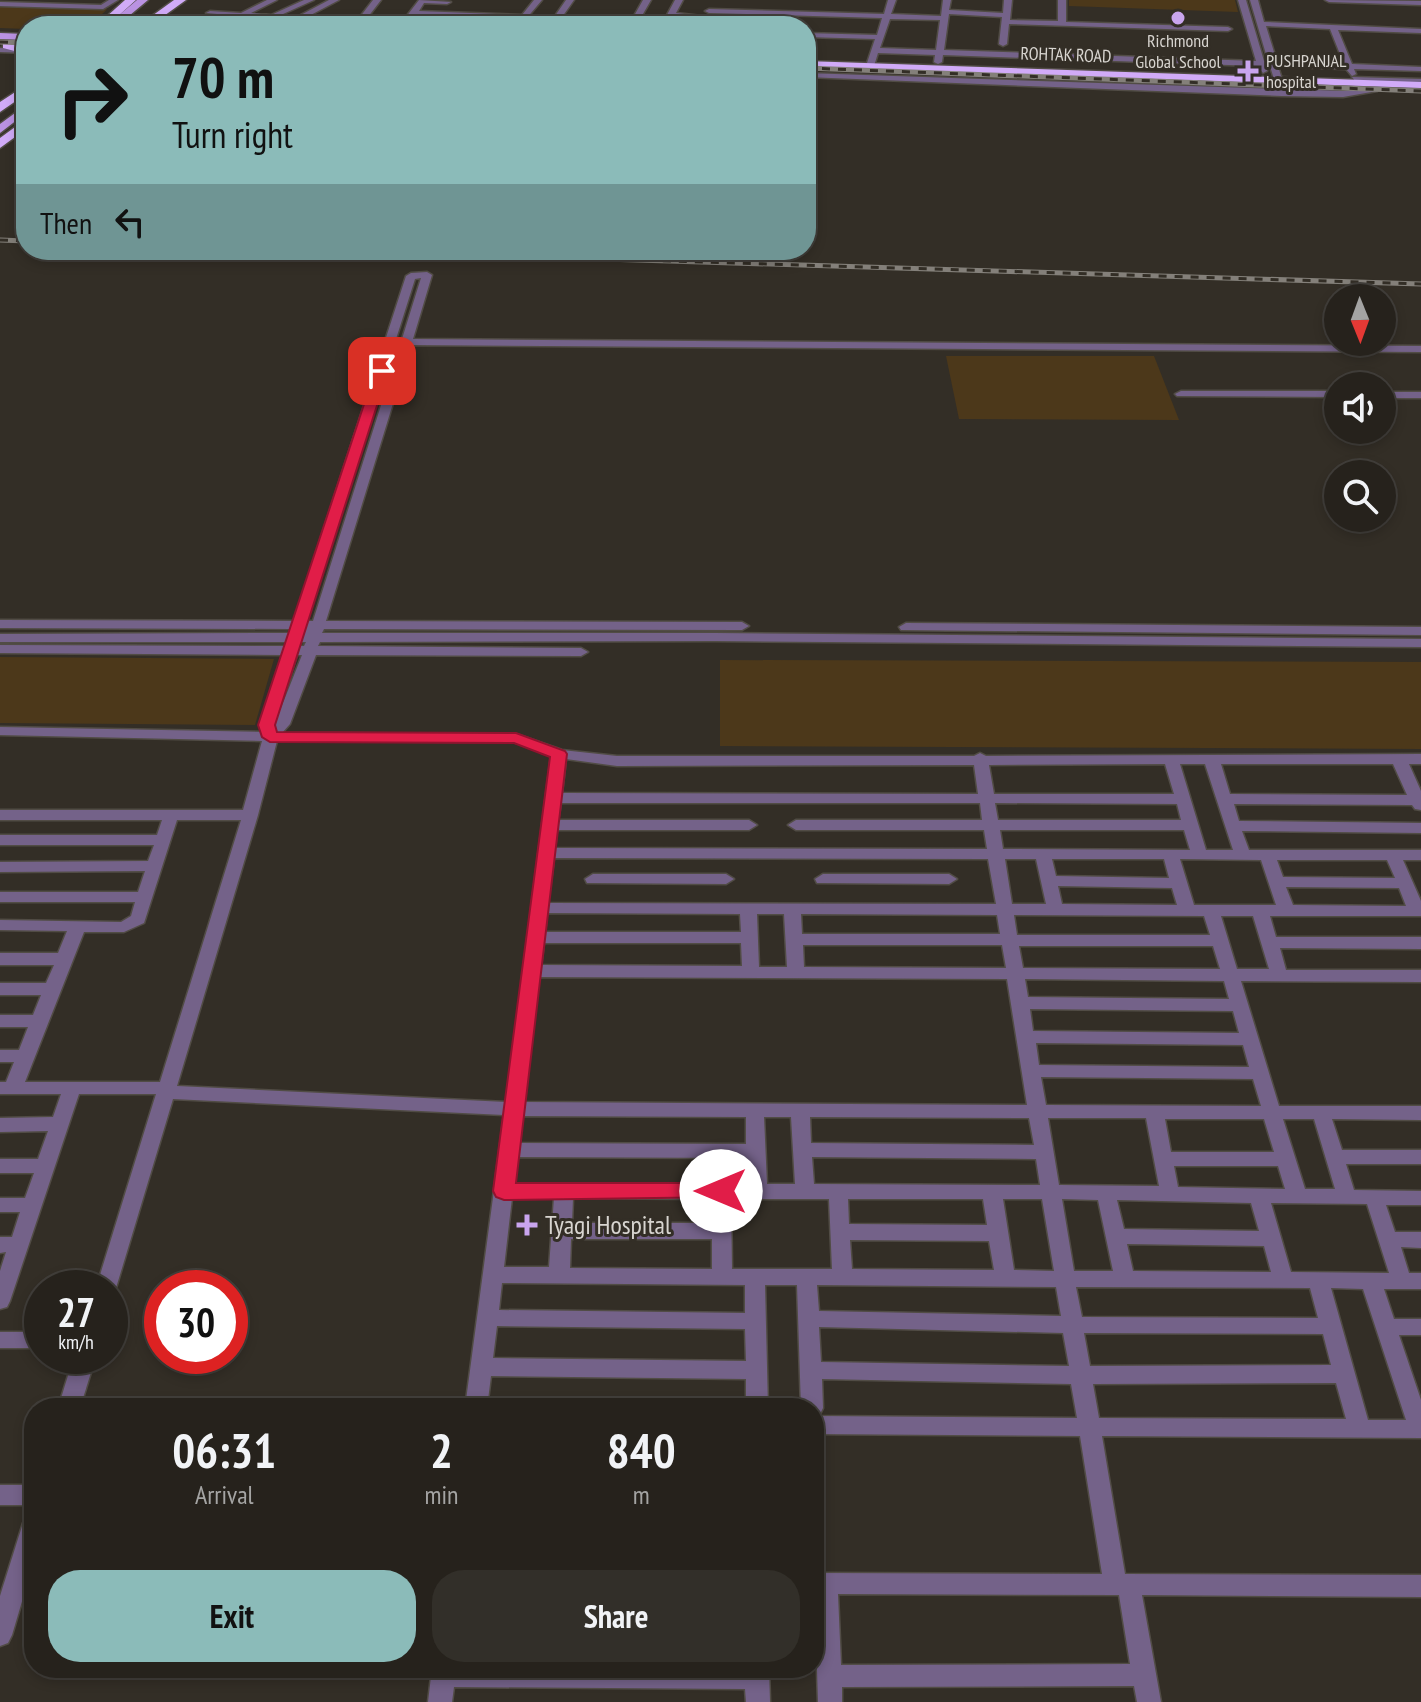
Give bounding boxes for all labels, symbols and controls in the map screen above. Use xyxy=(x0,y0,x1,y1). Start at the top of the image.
marker: Richmond Global School xyxy=(1169,9,1187,27)
place label: Richmond Global School xyxy=(1135,29,1222,73)
text: 70 m xyxy=(172,41,274,113)
street label: ROHTAK ROAD xyxy=(1020,41,1112,68)
icon: right xyxy=(40,48,144,152)
place label: PUSHPANJAL hospital xyxy=(1266,49,1347,93)
marker: PUSHPANJAL hospital xyxy=(1237,60,1259,82)
text: Turn right xyxy=(172,111,293,158)
icon: left xyxy=(108,200,152,244)
text: Then xyxy=(40,203,92,242)
north arrow xyxy=(1324,284,1396,356)
map controls xyxy=(1324,284,1396,532)
pin xyxy=(348,337,416,405)
icon: arrive xyxy=(360,349,404,393)
button: sound xyxy=(1324,372,1396,444)
button: search xyxy=(1324,460,1396,532)
position arrow xyxy=(679,1149,763,1233)
place label: Tyagi Hospital xyxy=(545,1208,671,1241)
marker: Tyagi Hospital xyxy=(516,1214,538,1236)
speed limit sign: 30 xyxy=(144,1270,248,1374)
text: 27 xyxy=(57,1286,95,1338)
text: km/h xyxy=(58,1329,94,1355)
text: 06:31 xyxy=(172,1419,276,1481)
text: 2 xyxy=(430,1419,453,1481)
text: 840 xyxy=(607,1419,676,1481)
text: Arrival xyxy=(195,1478,254,1511)
text: min xyxy=(424,1478,458,1511)
text: m xyxy=(633,1478,650,1511)
button: Exit xyxy=(48,1570,416,1662)
button: Share xyxy=(432,1570,800,1662)

